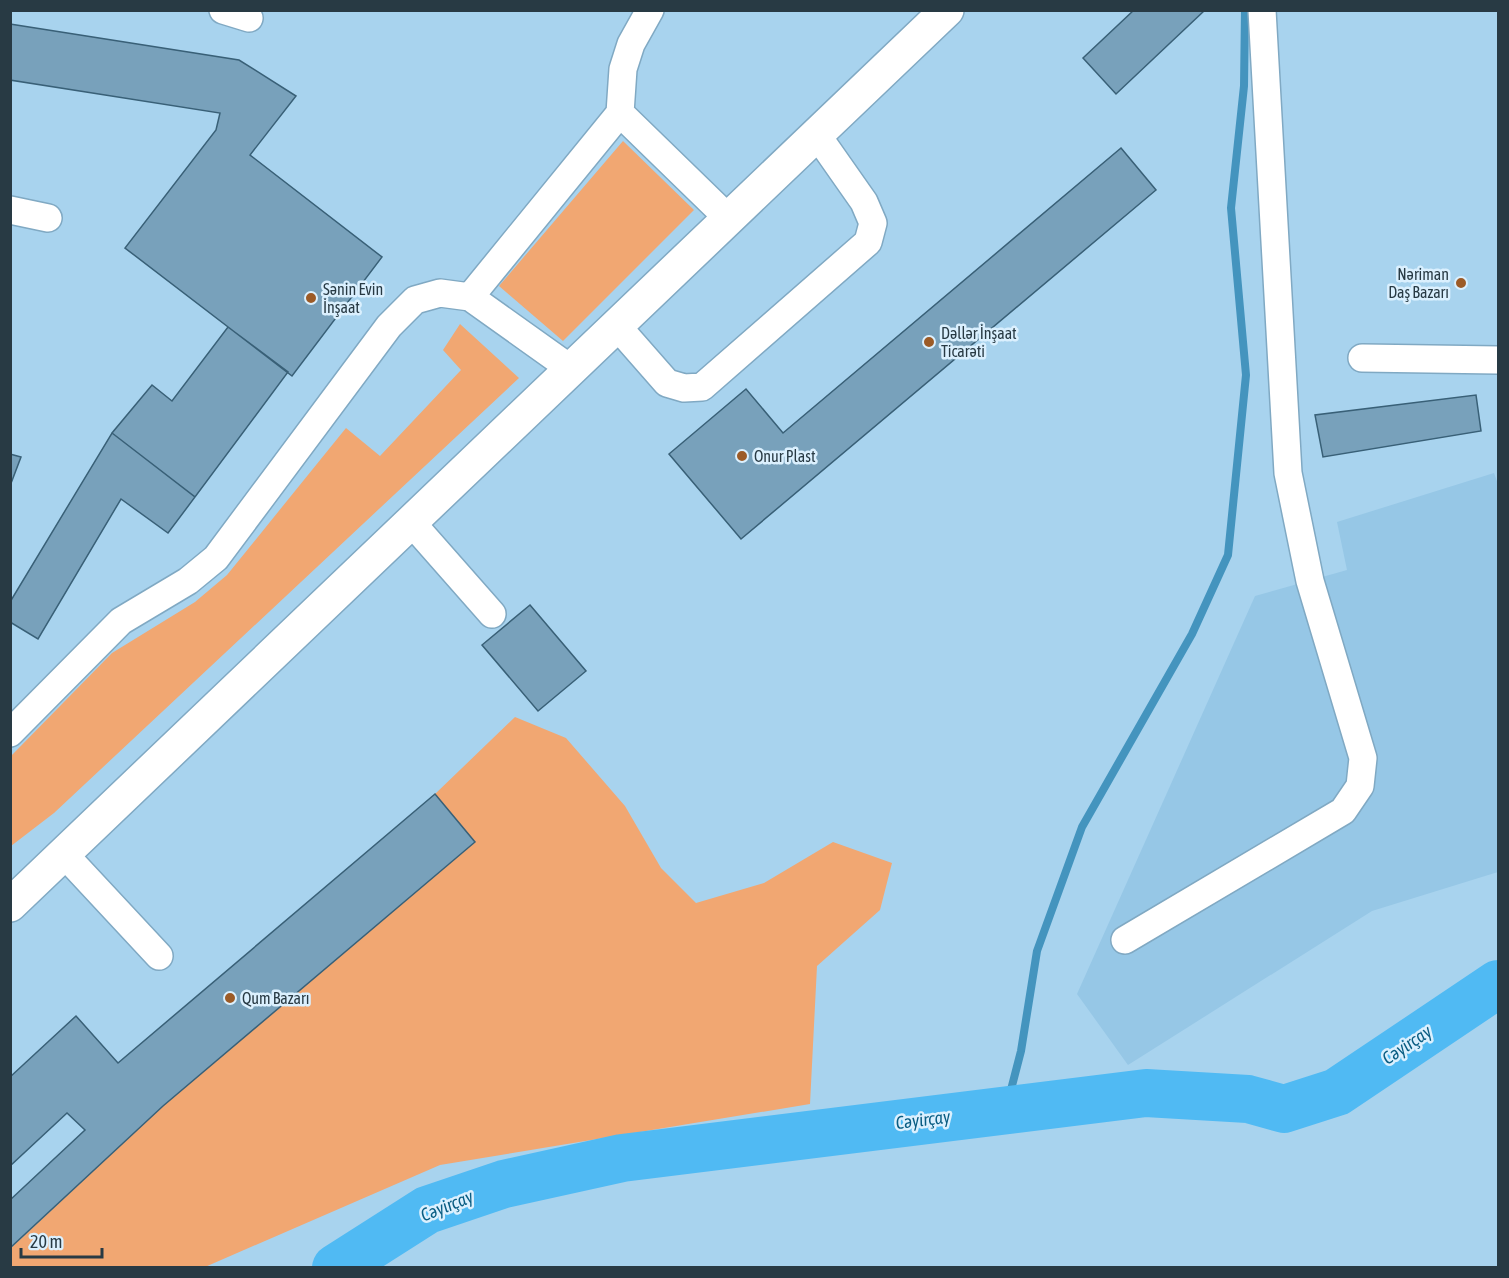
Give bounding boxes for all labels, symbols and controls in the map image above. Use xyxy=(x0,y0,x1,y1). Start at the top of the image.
place label: Nəriman Daş Bazarı xyxy=(1388,265,1449,302)
marker: Nəriman Daş Bazarı xyxy=(1454,276,1468,290)
place label: Sənin Evin İnşaat xyxy=(323,280,383,317)
marker: Sənin Evin İnşaat xyxy=(304,291,318,305)
place label: Dəllər İnşaat Ticarəti xyxy=(941,324,1017,360)
marker: Dəllər İnşaat Ticarəti xyxy=(922,335,936,349)
place label: Onur Plast xyxy=(754,447,816,465)
marker: Onur Plast xyxy=(735,449,749,463)
place label: Qum Bazarı xyxy=(242,989,309,1007)
marker: Qum Bazarı xyxy=(223,991,237,1005)
water label: Cəyirçay xyxy=(1378,1020,1436,1069)
water label: Cəyirçay xyxy=(894,1106,952,1133)
water label: Cəyirçay xyxy=(417,1185,477,1226)
scale bar xyxy=(21,1221,102,1259)
text: 20 m xyxy=(30,1231,62,1252)

